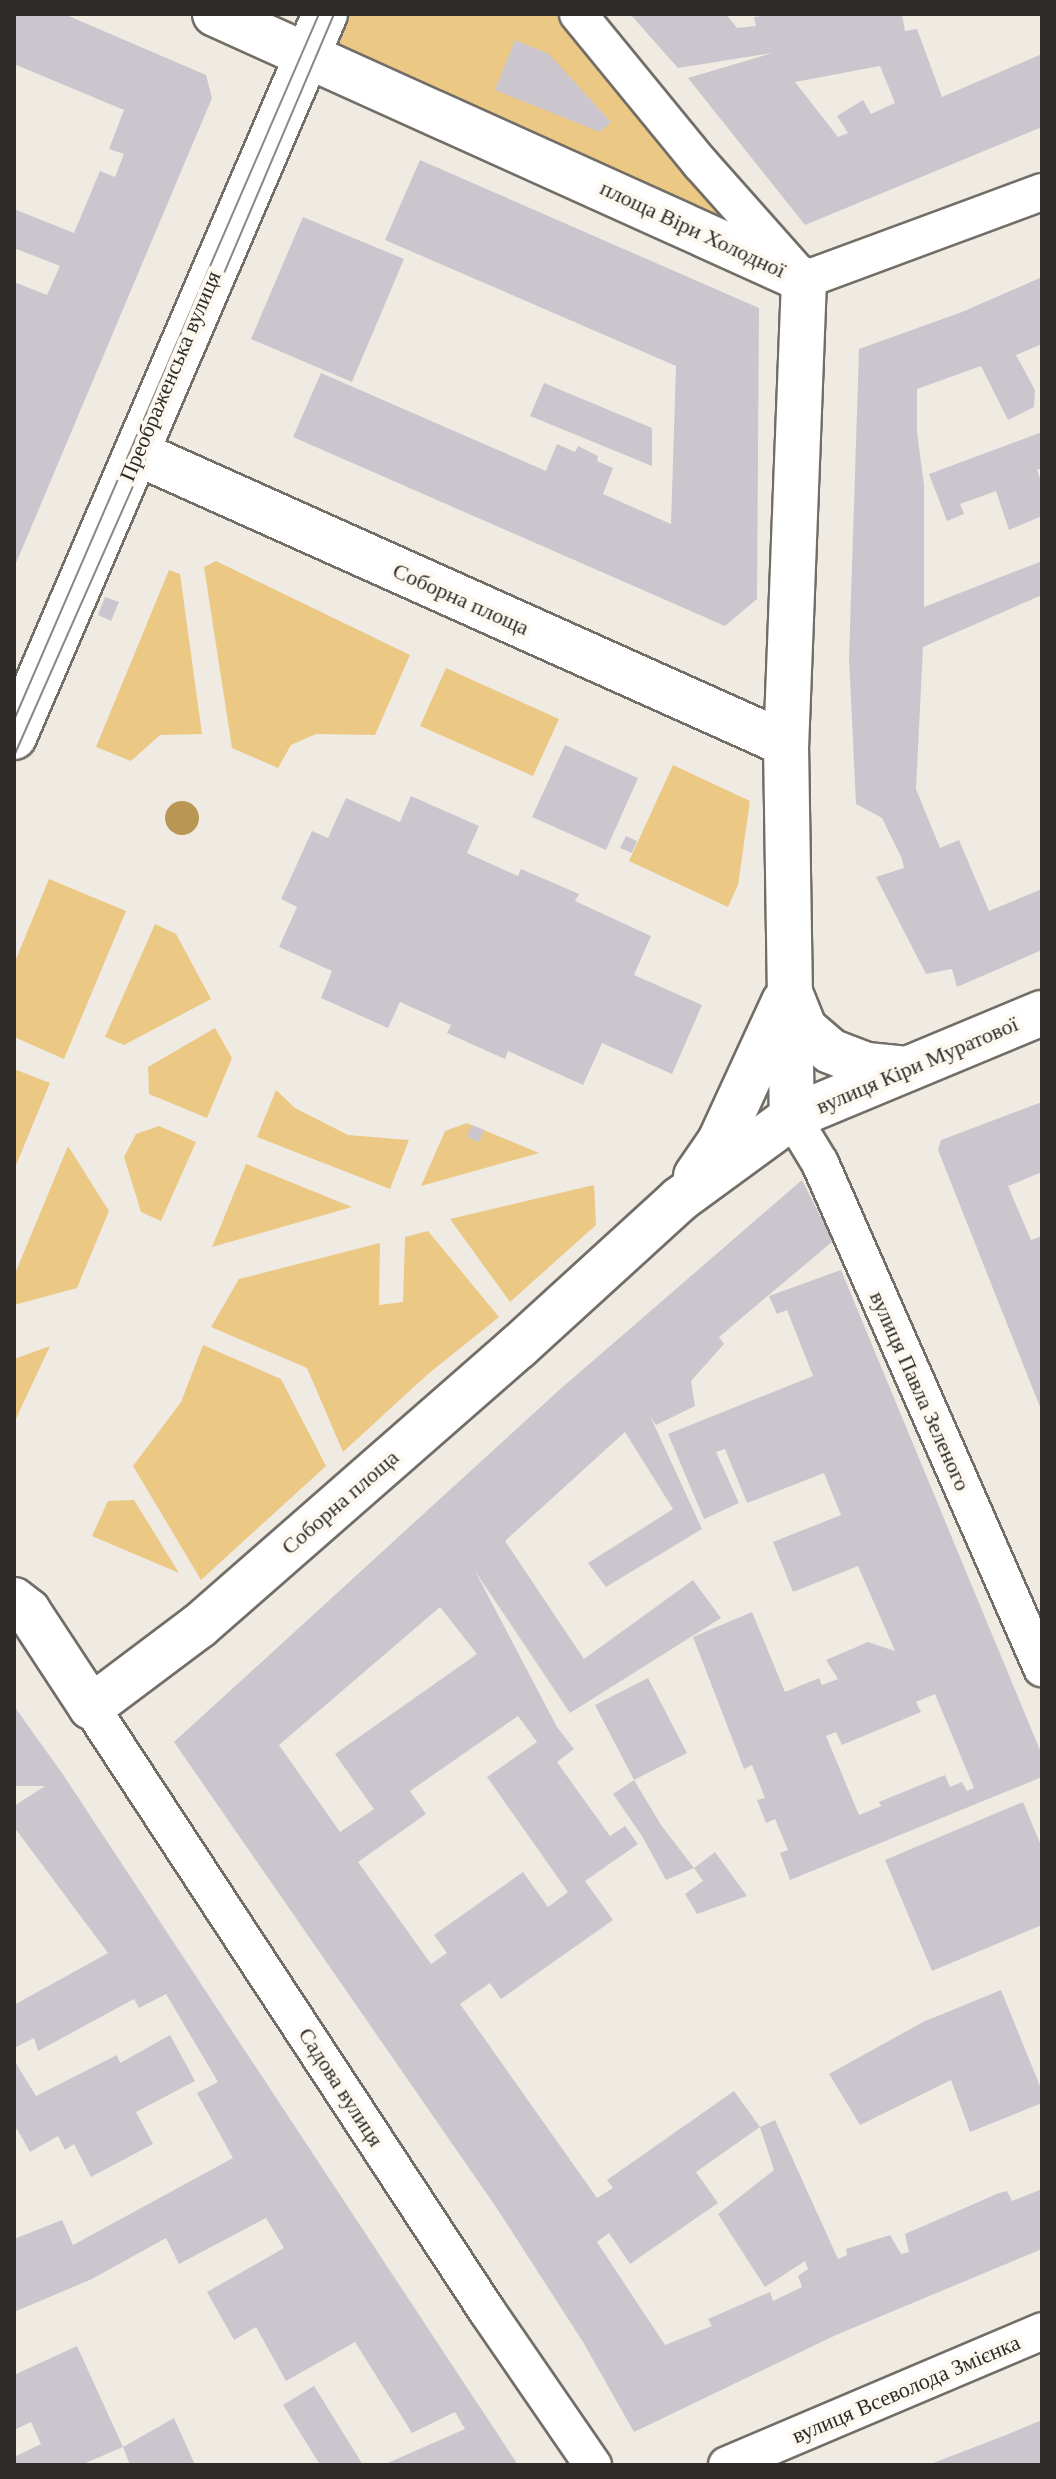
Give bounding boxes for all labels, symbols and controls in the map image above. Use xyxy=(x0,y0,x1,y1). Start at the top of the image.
street label: площа Віри Холодної xyxy=(596,174,790,284)
street label: Преображенська вулиця xyxy=(114,267,226,485)
street label: Соборна площа xyxy=(389,557,533,641)
street label: вулиця Кіри Муратової xyxy=(812,1011,1022,1119)
street label: вулиця Павла Зеленого xyxy=(864,1287,976,1495)
street label: Соборна площа xyxy=(276,1444,404,1560)
street label: Садова вулиця xyxy=(293,2023,389,2151)
street label: вулиця Всеволода Змієнка xyxy=(788,2329,1024,2449)

